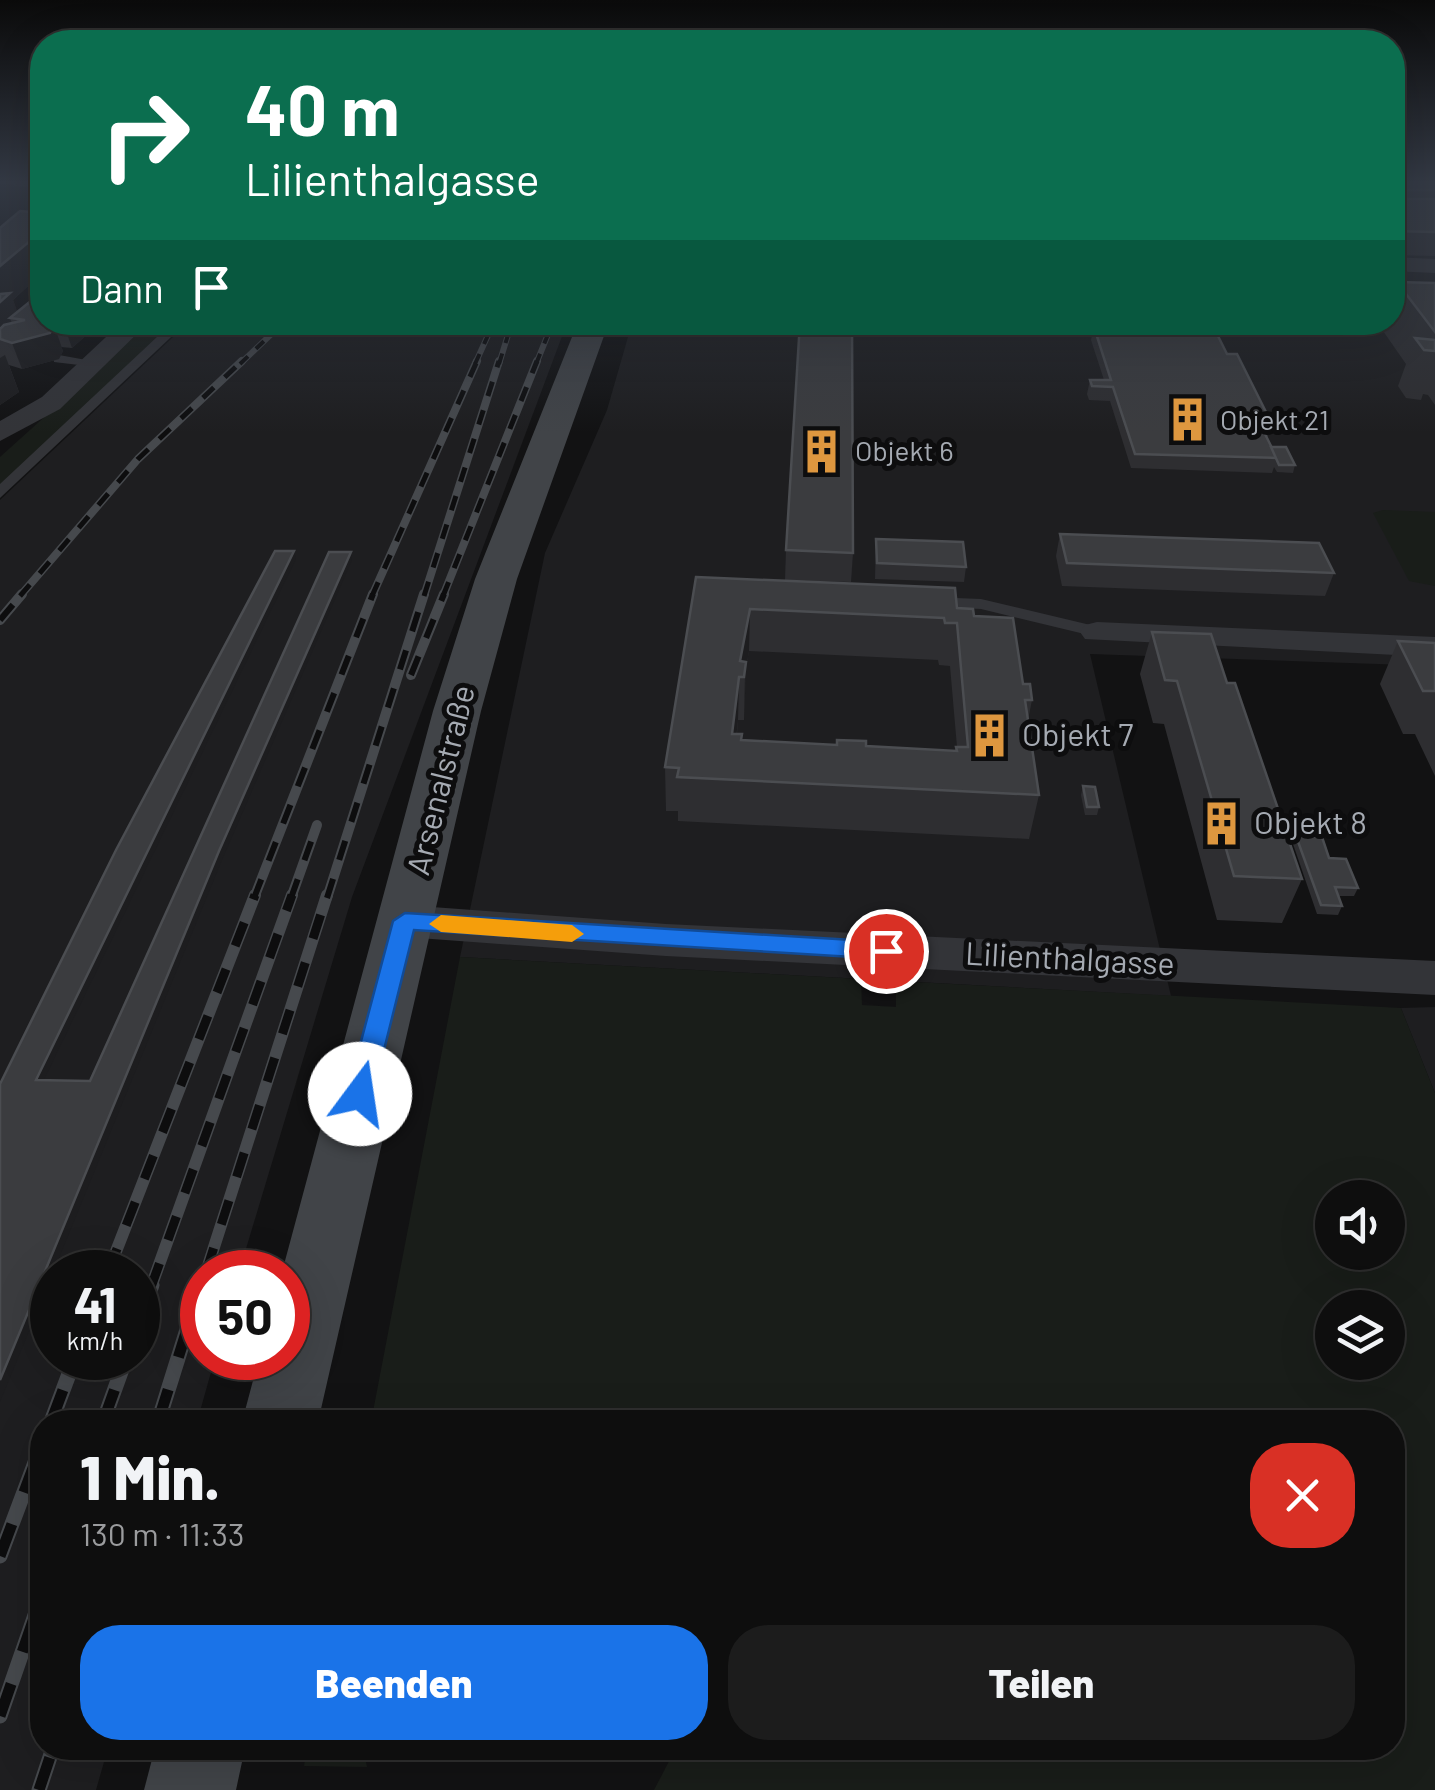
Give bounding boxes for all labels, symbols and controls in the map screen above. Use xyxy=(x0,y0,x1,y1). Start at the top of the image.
text: 40 m xyxy=(245,66,400,150)
icon: right xyxy=(80,70,210,200)
text: Lilienthalgasse xyxy=(245,151,540,205)
icon: arrive xyxy=(184,260,239,315)
text: Dann xyxy=(80,265,164,311)
building icon: Objekt 21 xyxy=(1163,396,1211,444)
place label: Objekt 21 xyxy=(1220,402,1329,436)
building icon: Objekt 6 xyxy=(798,427,846,475)
place label: Objekt 6 xyxy=(855,433,954,467)
street label: Arsenalstraße xyxy=(397,681,481,878)
building icon: Objekt 7 xyxy=(965,711,1013,759)
place label: Objekt 7 xyxy=(1022,714,1134,752)
building icon: Objekt 8 xyxy=(1197,799,1245,847)
place label: Objekt 8 xyxy=(1254,802,1367,840)
pin xyxy=(844,909,929,994)
icon: arrive xyxy=(859,924,914,979)
street label: Lilienthalgasse xyxy=(964,933,1176,981)
position arrow xyxy=(308,1042,412,1146)
map controls xyxy=(1315,1180,1405,1380)
button: sound xyxy=(1315,1180,1405,1270)
speed limit sign: 50 xyxy=(180,1250,310,1380)
text: 41 xyxy=(73,1273,117,1333)
button: layers xyxy=(1315,1290,1405,1380)
text: km/h xyxy=(67,1325,123,1355)
text: 1 Min. xyxy=(80,1440,220,1512)
button: close xyxy=(1250,1443,1355,1548)
text: 130 m · 11:33 xyxy=(80,1514,244,1552)
button: Beenden xyxy=(80,1625,708,1740)
button: Teilen xyxy=(728,1625,1355,1740)

